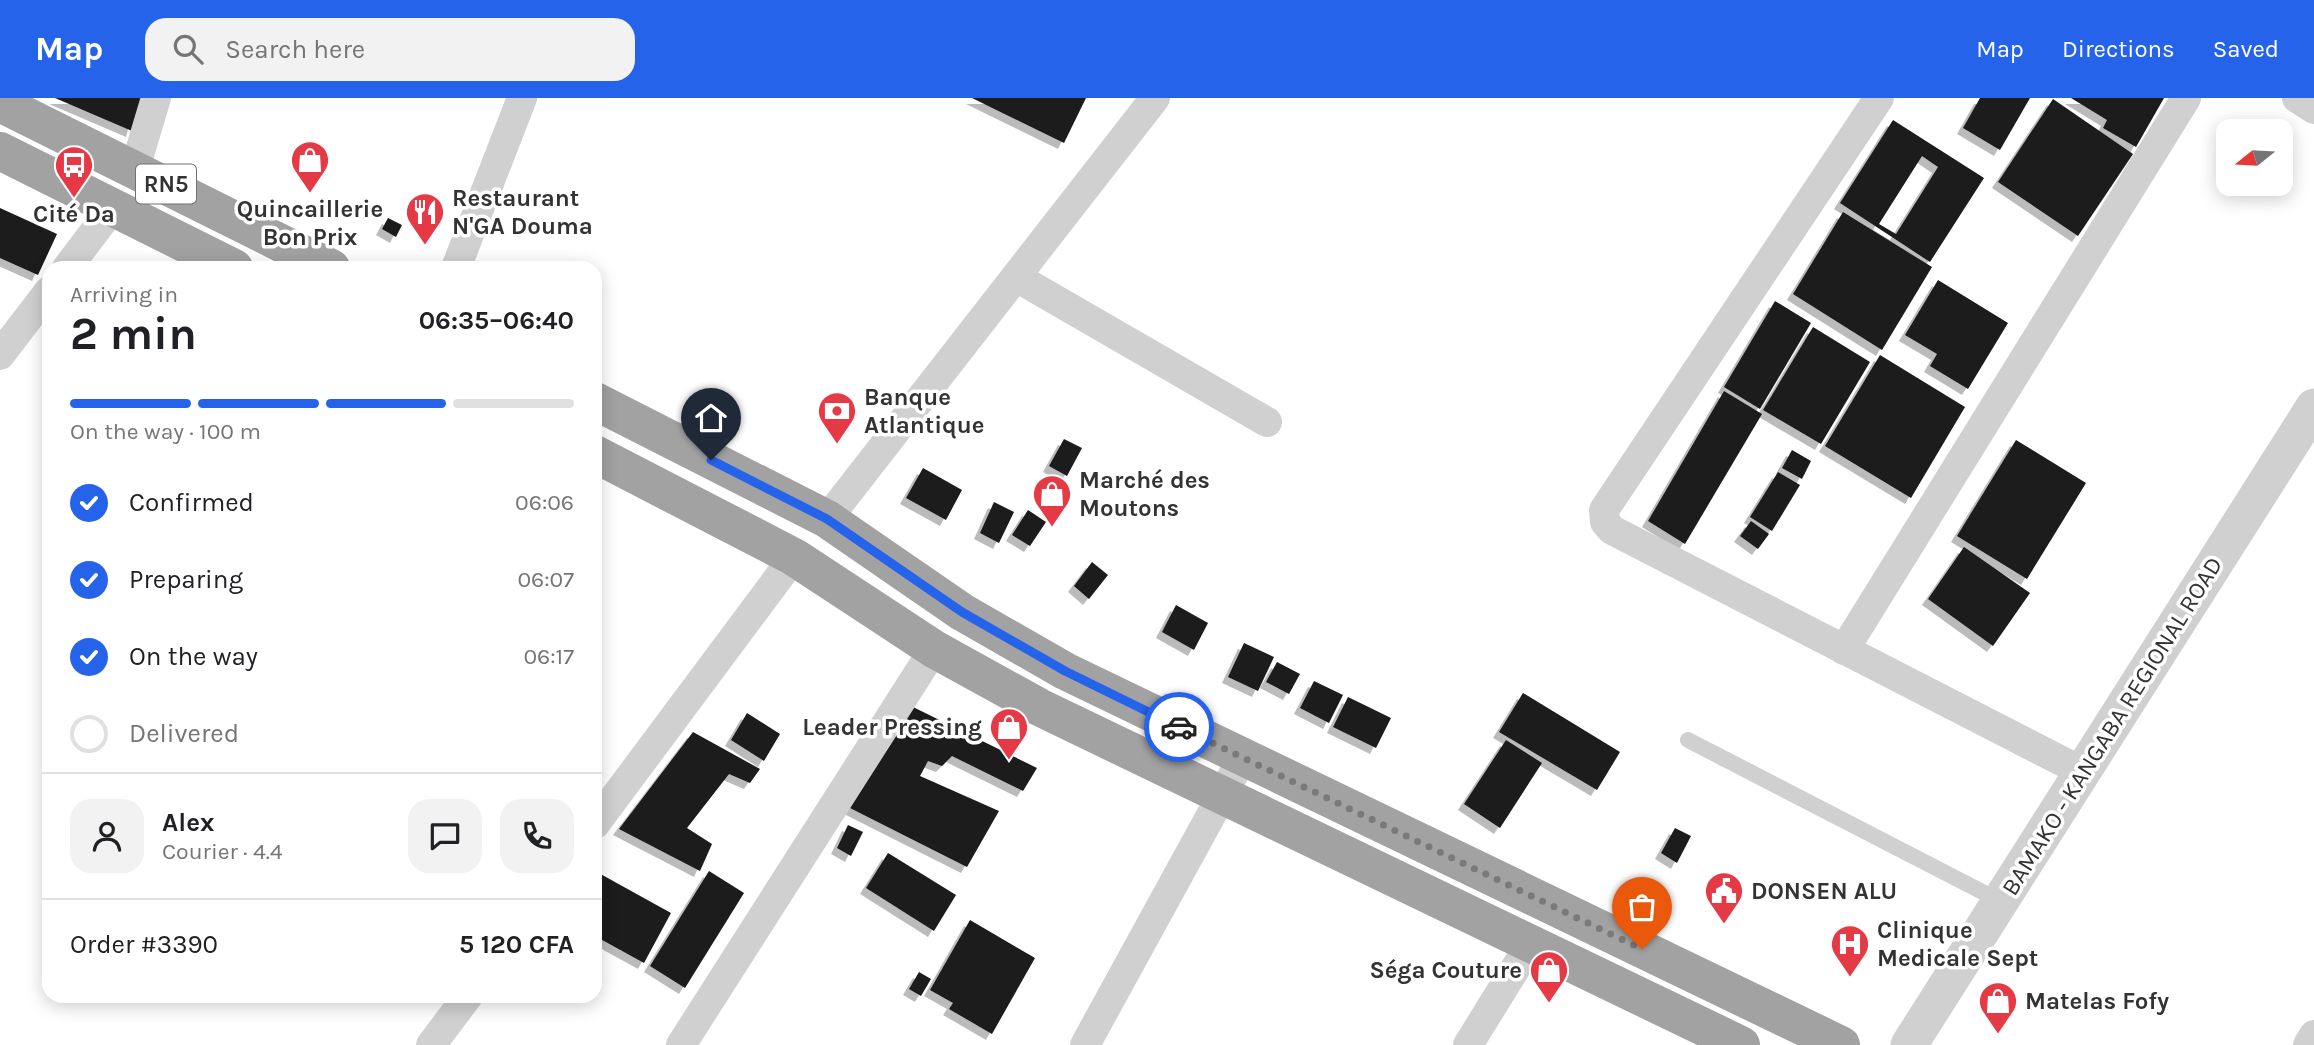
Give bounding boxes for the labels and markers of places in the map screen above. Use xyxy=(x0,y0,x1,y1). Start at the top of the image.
shop icon: Quincaillerie Bon Prix xyxy=(289,139,331,194)
bus stop icon: Cité Da xyxy=(53,144,95,199)
place label: Restaurant N'GA Douma xyxy=(452,184,593,240)
restaurant icon: Restaurant N'GA Douma xyxy=(404,191,446,246)
place label: Quincaillerie Bon Prix xyxy=(237,195,383,251)
place label: Cité Da xyxy=(33,200,115,228)
place label: Banque Atlantique xyxy=(864,383,985,439)
pin xyxy=(681,388,741,460)
bank icon: Banque Atlantique xyxy=(816,390,858,445)
place label: Marché des Moutons xyxy=(1079,466,1210,522)
shop icon: Marché des Moutons xyxy=(1031,473,1073,528)
shop icon: Leader Pressing xyxy=(988,706,1030,761)
place label: Leader Pressing xyxy=(802,713,982,741)
public building icon: DONSEN ALU xyxy=(1703,870,1745,925)
pin xyxy=(1612,877,1672,949)
place label: DONSEN ALU xyxy=(1751,877,1897,905)
place label: Clinique Medicale Sept xyxy=(1877,916,2038,972)
hospital icon: Clinique Medicale Sept xyxy=(1829,923,1871,978)
shop icon: Séga Couture xyxy=(1528,949,1570,1004)
place label: Séga Couture xyxy=(1369,956,1522,984)
shop icon: Matelas Fofy xyxy=(1977,980,2019,1035)
place label: Matelas Fofy xyxy=(2025,987,2169,1015)

